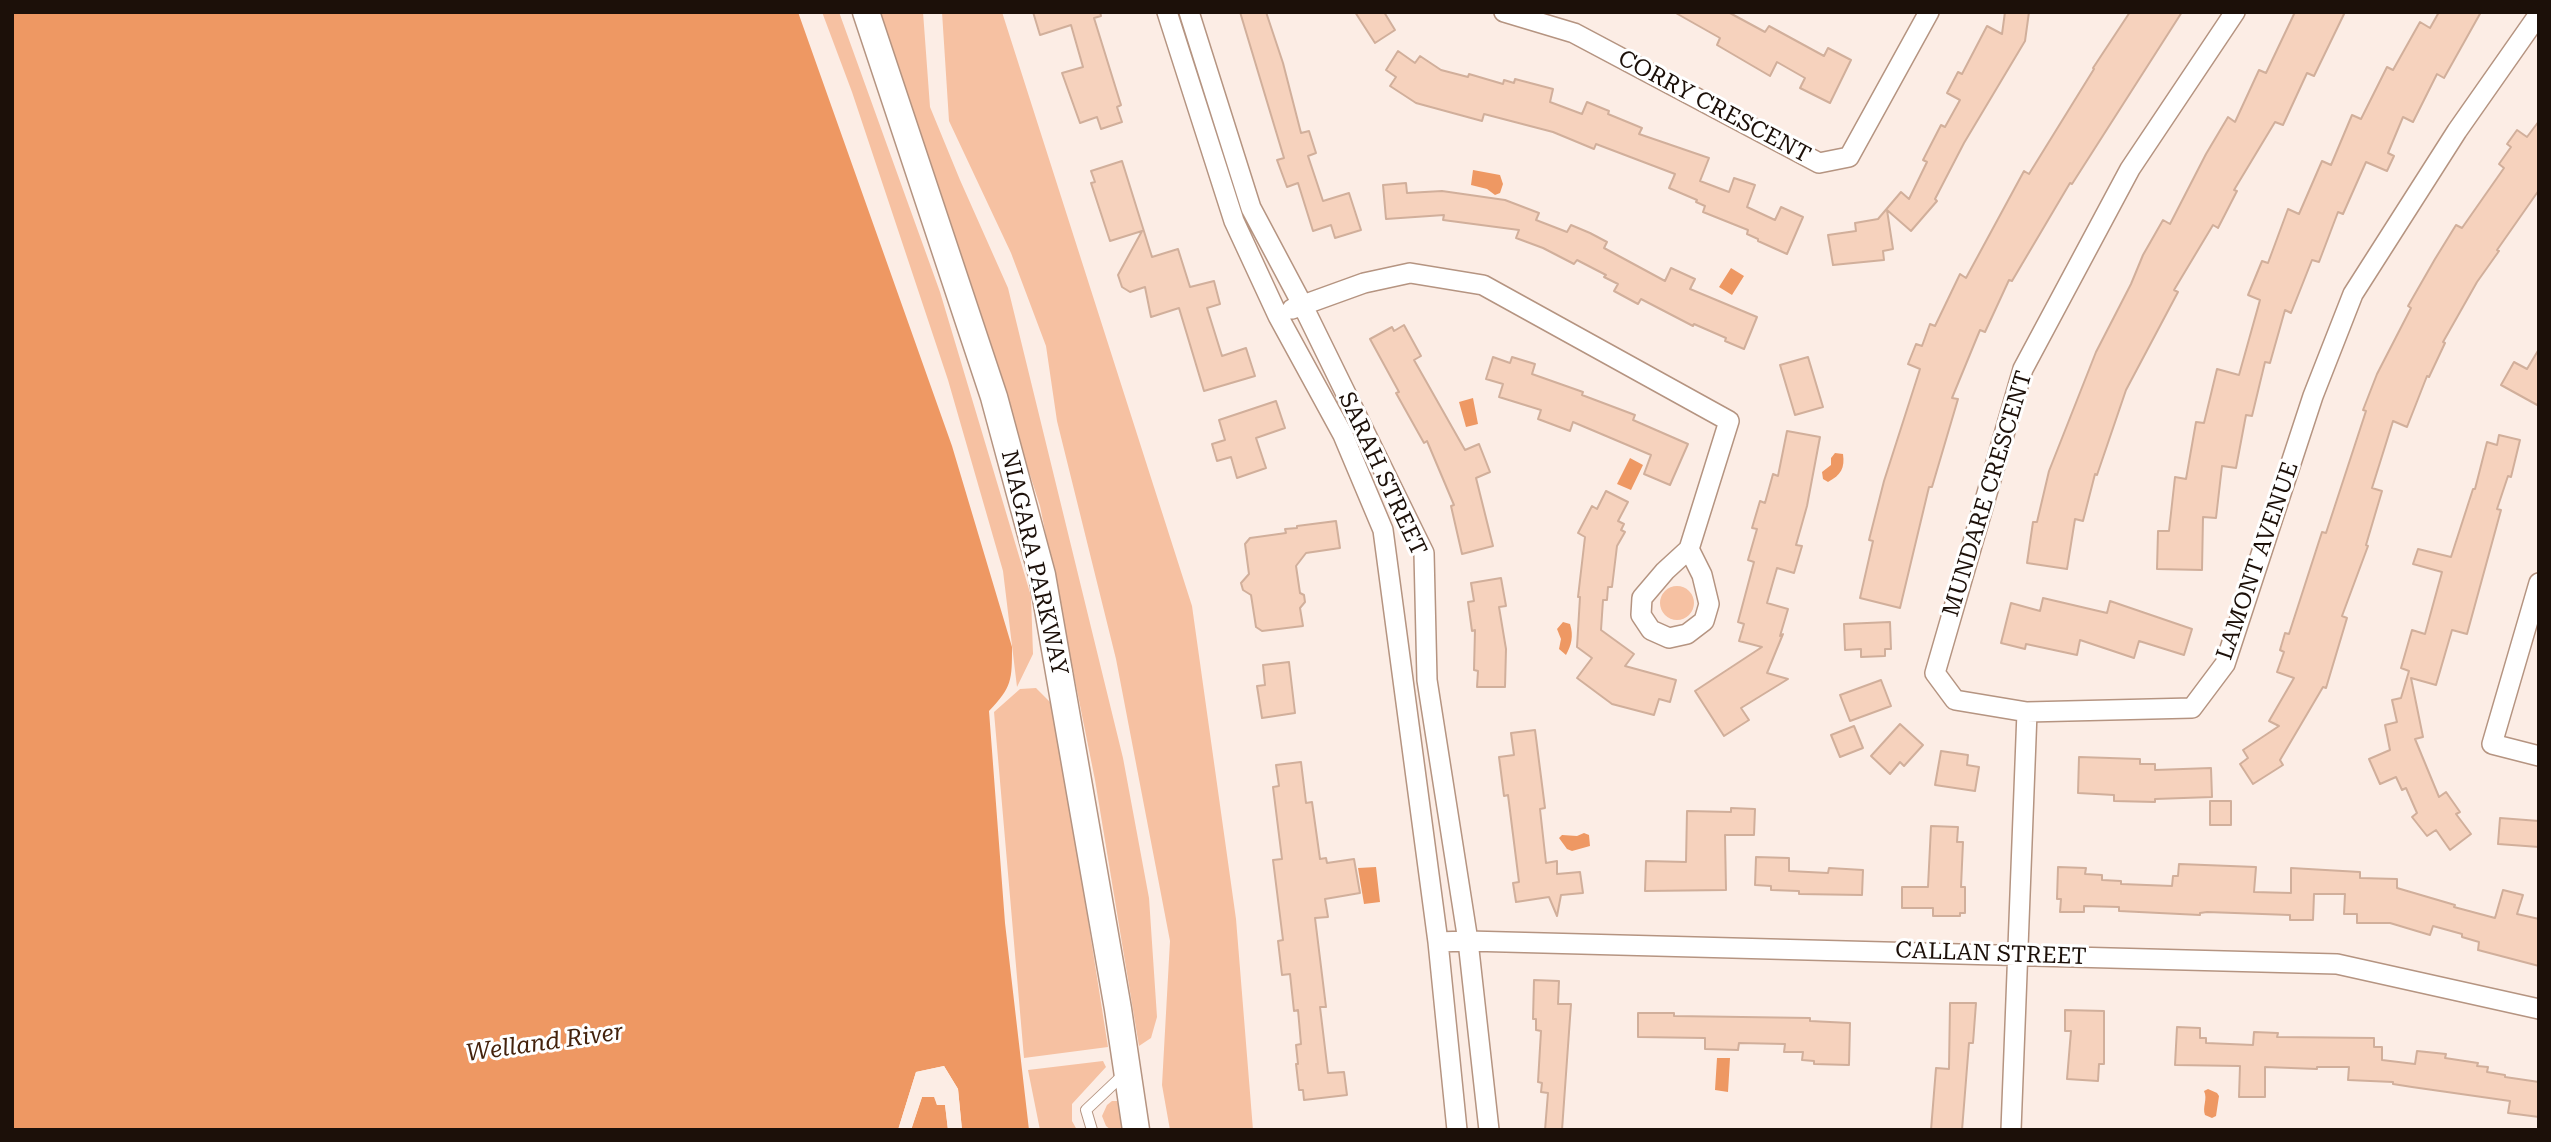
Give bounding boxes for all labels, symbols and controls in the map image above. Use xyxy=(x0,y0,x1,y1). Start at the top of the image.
street label: CORRY CRESCENT xyxy=(1613,45,1815,169)
street label: MUNDARE CRESCENT xyxy=(1937,368,2039,620)
street label: SARAH STREET xyxy=(1332,388,1432,560)
street label: NIAGARA PARKWAY xyxy=(995,448,1073,678)
street label: LAMONT AVENUE xyxy=(2211,458,2305,664)
street label: CALLAN STREET xyxy=(1895,937,2087,971)
water label: Welland River xyxy=(464,1018,626,1068)

